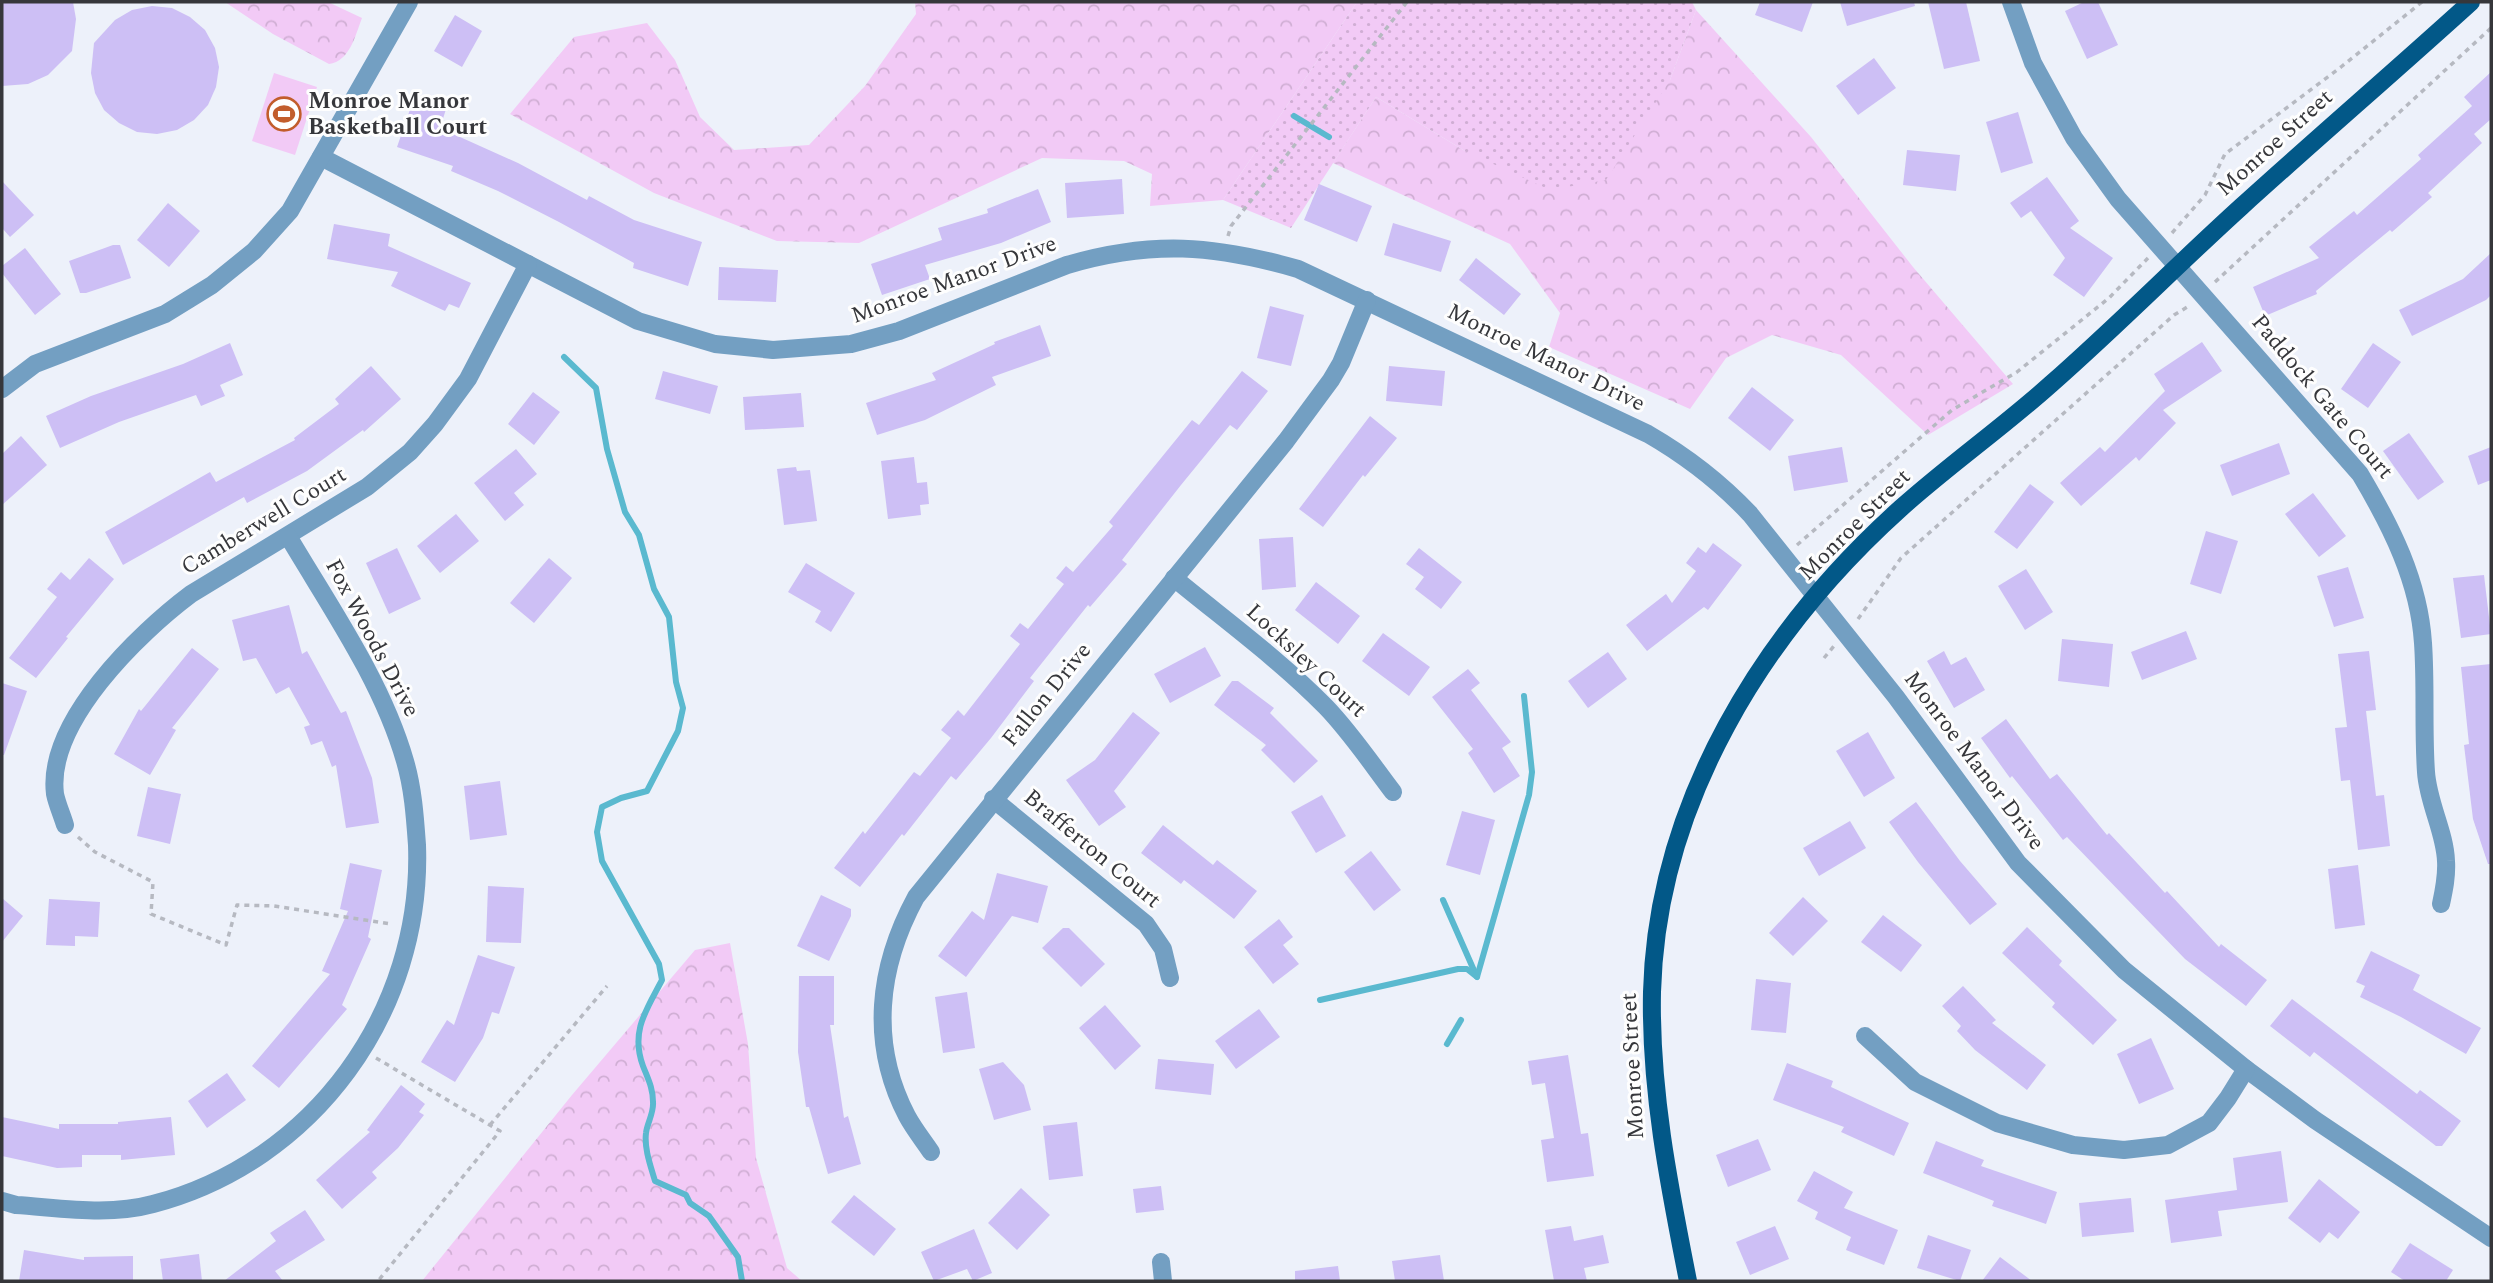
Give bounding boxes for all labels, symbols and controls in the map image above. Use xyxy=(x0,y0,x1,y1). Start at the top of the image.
street label: Monroe Street xyxy=(2209,81,2341,205)
place label: Monroe Manor Basketball Court xyxy=(308,84,487,145)
sports icon: Monroe Manor Basketball Court xyxy=(265,95,303,133)
street label: Monroe Manor Drive xyxy=(846,226,1062,334)
street label: Monroe Manor Drive xyxy=(1441,295,1651,421)
street label: Paddock Gate Court xyxy=(2242,307,2402,487)
street label: Camberwell Court xyxy=(175,458,353,584)
street label: Monroe Street xyxy=(1791,461,1919,589)
street label: Fox Woods Drive xyxy=(316,553,428,723)
street label: Locksley Court xyxy=(1238,596,1374,726)
street label: Fallon Drive xyxy=(994,635,1100,755)
street label: Monroe Manor Drive xyxy=(1895,664,2053,858)
street label: Brafferton Court xyxy=(1015,781,1169,917)
street label: Monroe Street xyxy=(1612,992,1654,1140)

